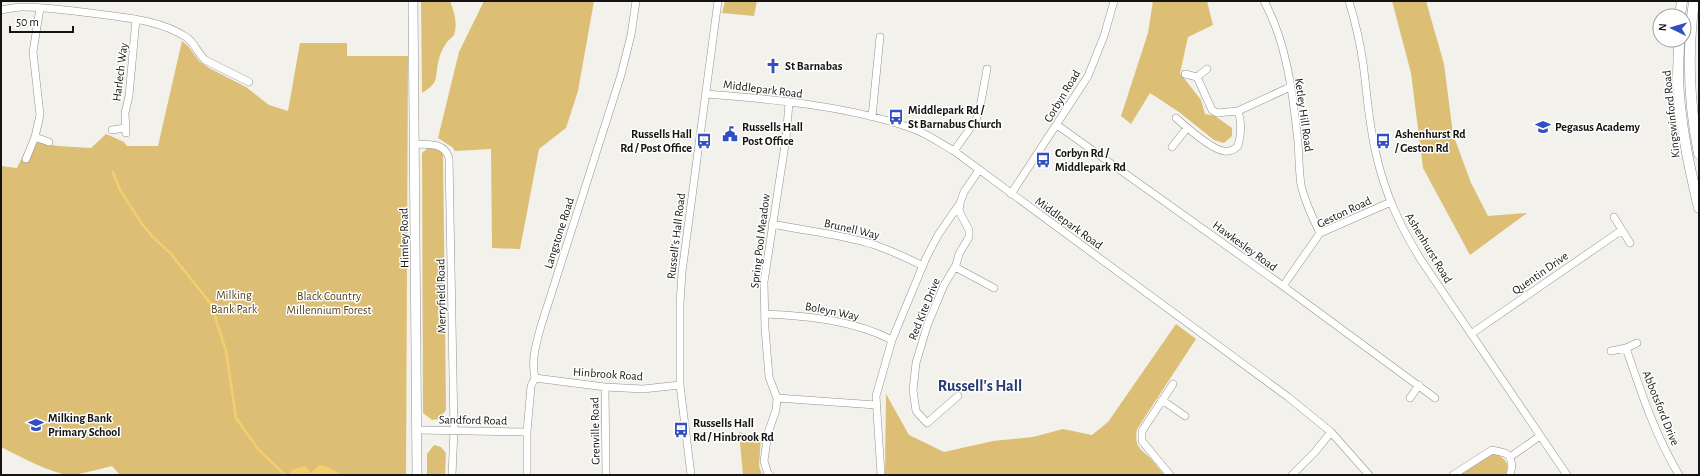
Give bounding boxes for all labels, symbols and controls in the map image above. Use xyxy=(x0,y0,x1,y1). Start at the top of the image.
scale bar xyxy=(10,8,73,34)
north arrow xyxy=(1652,8,1692,48)
text: 50 m xyxy=(16,16,39,28)
text: N xyxy=(1657,23,1668,31)
street label: Harlech Way xyxy=(110,42,131,102)
church icon: St Barnabas xyxy=(764,57,782,75)
place label: St Barnabas xyxy=(785,60,843,72)
street label: Corbyn Road xyxy=(1042,68,1083,125)
street label: Kingswinford Road xyxy=(1660,70,1682,158)
street label: Ketley Hill Road xyxy=(1292,77,1315,153)
street label: Middlepark Road xyxy=(723,78,803,100)
place label: Middlepark Rd / St Barnabus Church xyxy=(908,104,1002,130)
bus stop icon: Middlepark Rd / St Barnabus Church xyxy=(887,108,905,126)
school or university icon: Pegasus Academy xyxy=(1534,118,1552,136)
place label: Russells Hall Post Office xyxy=(742,121,803,147)
place label: Pegasus Academy xyxy=(1555,121,1640,134)
public building icon: Russells Hall Post Office xyxy=(721,125,739,143)
place label: Russells Hall Rd / Post Office xyxy=(620,128,692,154)
place label: Ashenhurst Rd / Geston Rd xyxy=(1394,128,1466,154)
bus stop icon: Russells Hall Rd / Post Office xyxy=(695,132,713,150)
bus stop icon: Ashenhurst Rd / Geston Rd xyxy=(1374,132,1392,150)
place label: Corbyn Rd / Middlepark Rd xyxy=(1055,147,1127,173)
bus stop icon: Corbyn Rd / Middlepark Rd xyxy=(1034,151,1052,169)
street label: Russell's Hall Road xyxy=(665,192,687,280)
street label: Spring Pool Meadow xyxy=(748,193,772,289)
street label: Geston Road xyxy=(1315,194,1373,230)
street label: Middlepark Road xyxy=(1033,195,1105,251)
street label: Langstone Road xyxy=(542,196,576,270)
street label: Himley Road xyxy=(397,208,412,268)
street label: Ashenhurst Road xyxy=(1403,211,1455,285)
street label: Brunell Way xyxy=(823,217,881,242)
street label: Hawkesley Road xyxy=(1210,219,1279,274)
street label: Quentin Drive xyxy=(1510,249,1571,297)
street label: Merryfield Road xyxy=(434,258,449,334)
street label: Red Kite Drive xyxy=(906,276,942,342)
park label: Milking Bank Park xyxy=(211,289,258,315)
park label: Black Country Millennium Forest xyxy=(287,290,372,316)
street label: Boleyn Way xyxy=(804,300,860,323)
street label: Hinbrook Road xyxy=(573,366,643,382)
street label: Abbotsford Drive xyxy=(1641,369,1681,447)
district label: Russell's Hall xyxy=(938,378,1022,394)
street label: Grenville Road xyxy=(588,397,602,465)
place label: Milking Bank Primary School xyxy=(48,412,120,439)
street label: Sandford Road xyxy=(439,413,507,427)
school or university icon: Milking Bank Primary School xyxy=(27,416,45,434)
place label: Russells Hall Rd / Hinbrook Rd xyxy=(693,417,775,443)
bus stop icon: Russells Hall Rd / Hinbrook Rd xyxy=(672,421,690,439)

